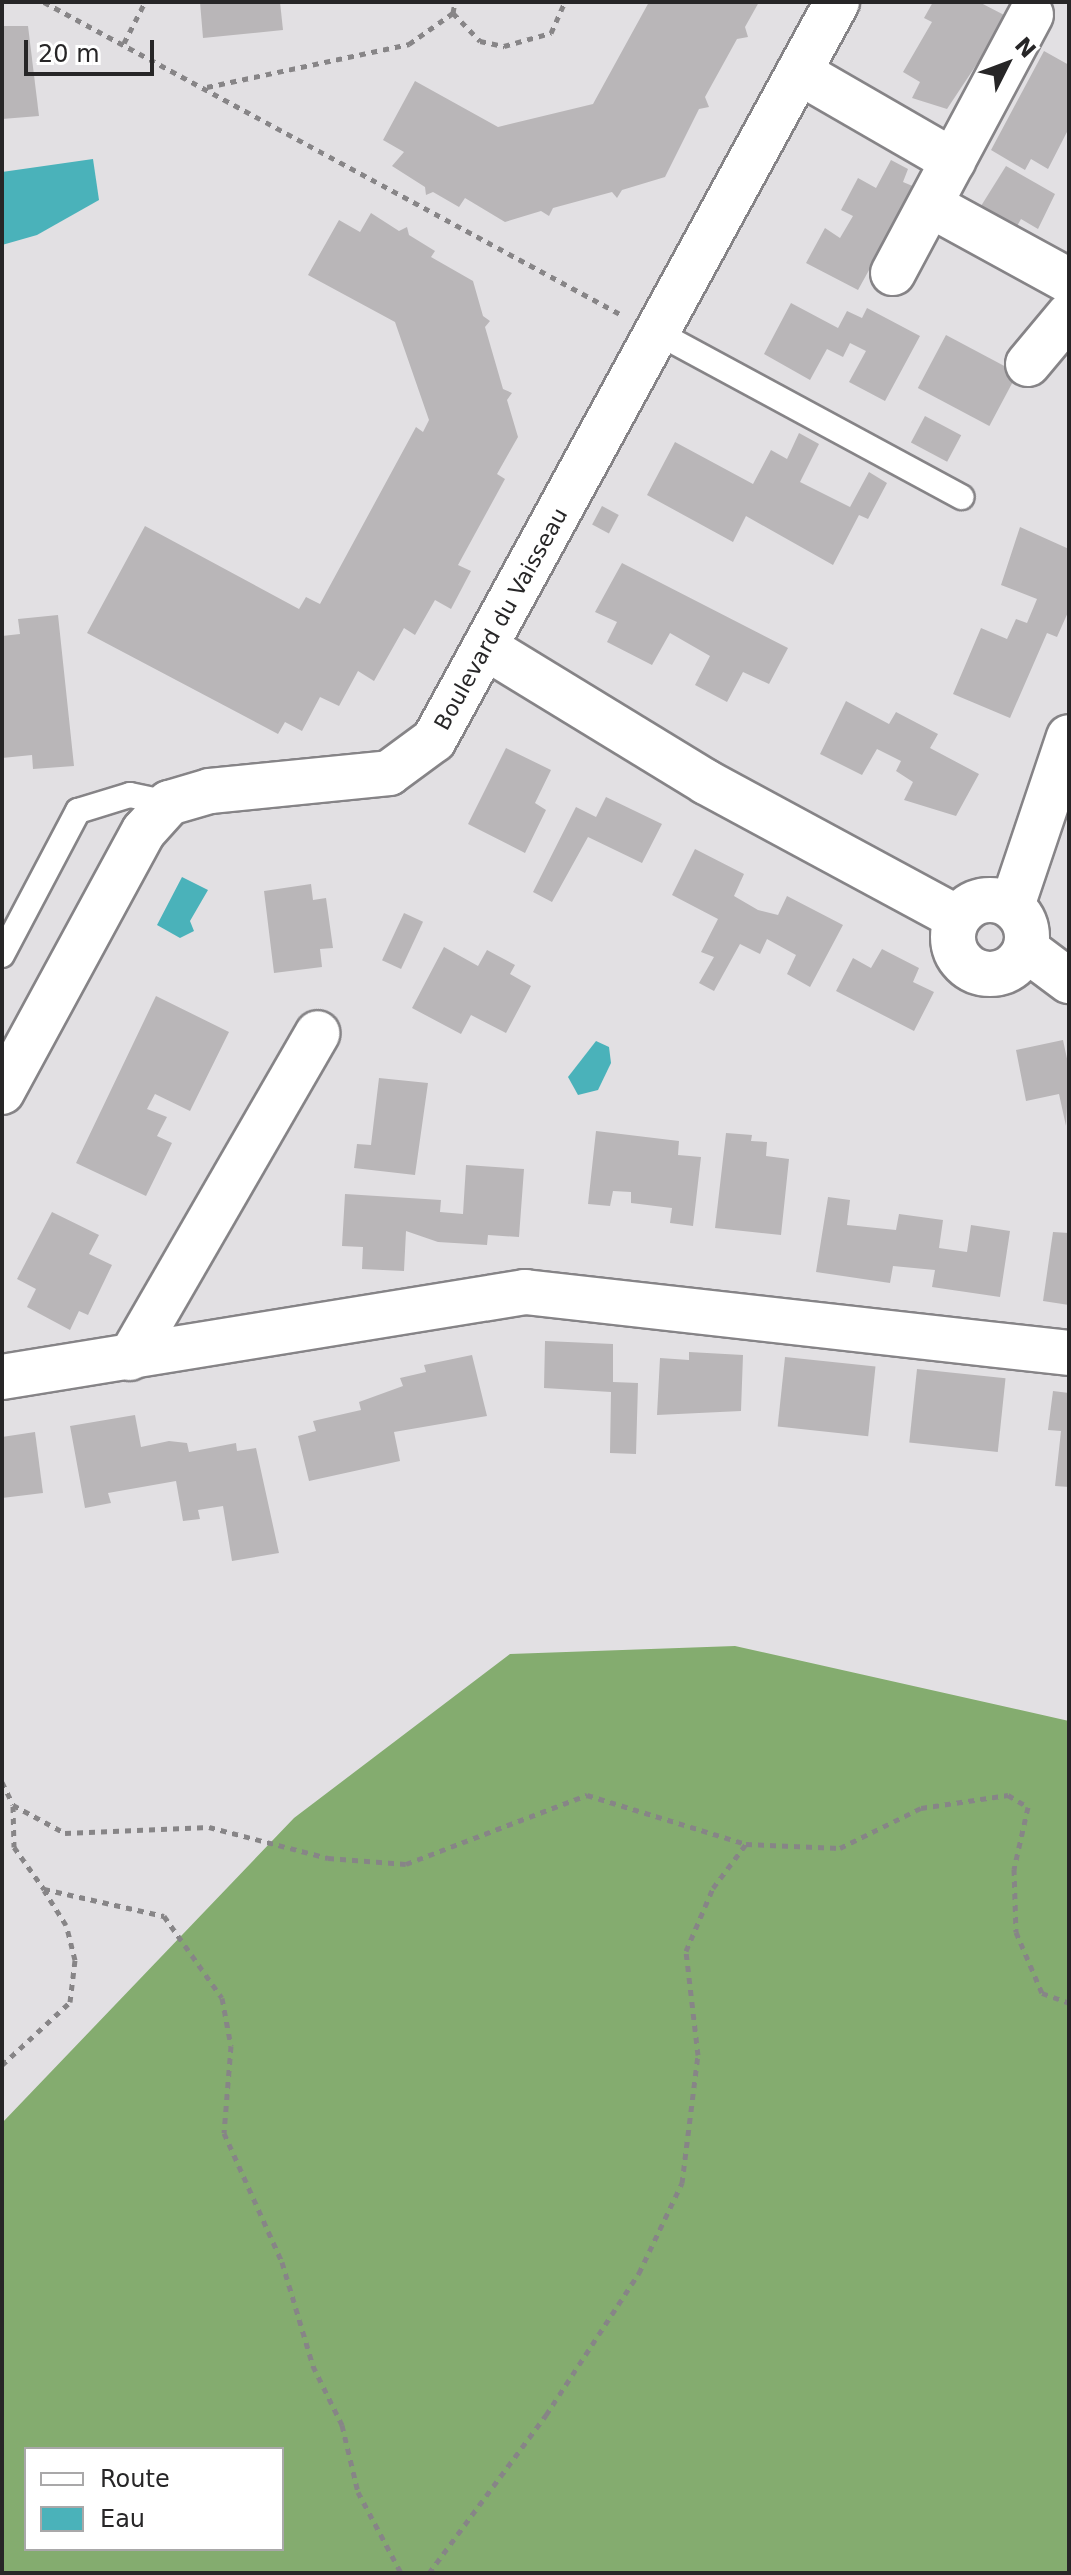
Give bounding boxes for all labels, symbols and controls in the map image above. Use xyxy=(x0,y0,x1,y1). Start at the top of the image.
scale bar xyxy=(28,24,158,74)
north arrow xyxy=(967,24,1047,104)
text: N xyxy=(1010,32,1041,63)
text: 20 m xyxy=(38,40,100,68)
street label: Boulevard du Vaisseau xyxy=(429,503,573,735)
legend xyxy=(24,2447,284,2551)
text: Route xyxy=(100,2465,170,2493)
text: Eau xyxy=(100,2505,145,2533)

